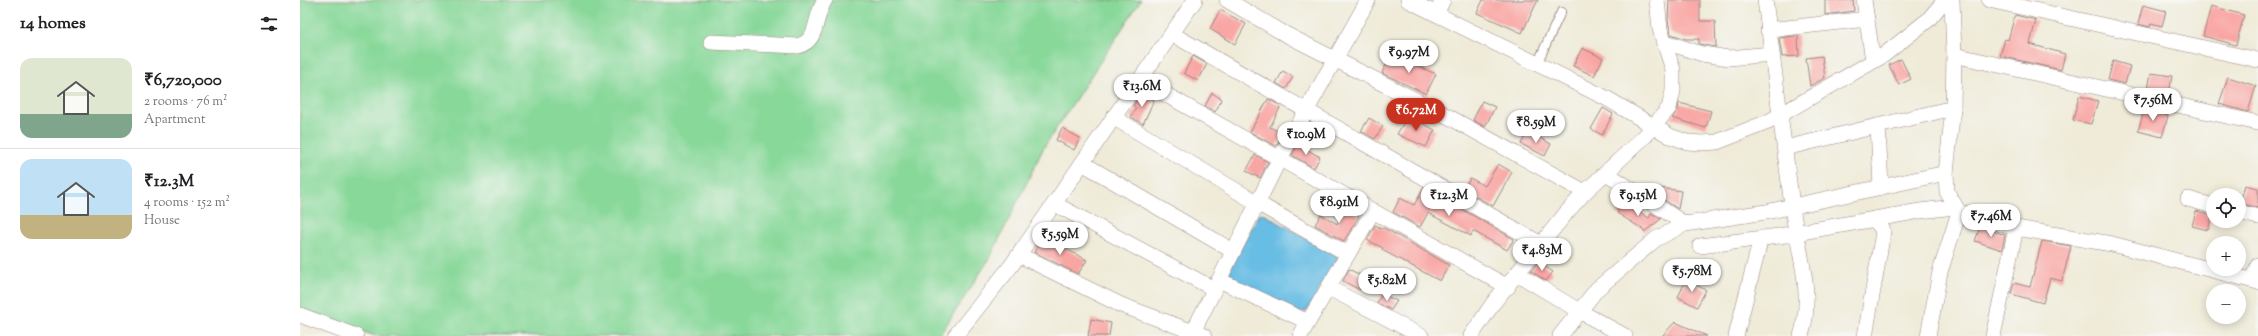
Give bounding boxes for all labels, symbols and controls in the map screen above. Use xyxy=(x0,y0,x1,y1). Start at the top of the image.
text: 14 homes xyxy=(20,12,86,36)
icon: filters xyxy=(258,13,280,35)
pin: ₹9.97M xyxy=(1376,40,1442,74)
text: ₹9.97M xyxy=(1388,44,1430,62)
text: ₹6,720,000 xyxy=(144,69,222,93)
icon: home xyxy=(52,74,100,122)
pin: ₹13.6M xyxy=(1109,74,1175,108)
text: ₹13.6M xyxy=(1123,78,1161,96)
pin: ₹7.56M xyxy=(2120,88,2186,122)
text: ₹7.56M xyxy=(2133,92,2173,110)
text: 2 rooms · 76 m² xyxy=(144,93,228,111)
pin: ₹6.72M xyxy=(1383,98,1449,132)
text: ₹6.72M xyxy=(1395,102,1437,120)
pin: ₹8.59M xyxy=(1503,110,1569,144)
text: Apartment xyxy=(144,111,205,129)
text: ₹8.59M xyxy=(1516,114,1556,132)
pin: ₹10.9M xyxy=(1273,122,1339,156)
text: ₹10.9M xyxy=(1286,126,1326,144)
text: ₹12.3M xyxy=(144,170,194,194)
icon: home xyxy=(52,175,100,223)
pin: ₹12.3M xyxy=(1416,183,1482,217)
pin: ₹9.15M xyxy=(1605,183,1671,217)
text: ₹12.3M xyxy=(1430,187,1468,205)
text: ₹9.15M xyxy=(1619,187,1657,205)
map controls xyxy=(2206,188,2246,324)
button: locate xyxy=(2206,188,2246,228)
pin: ₹8.91M xyxy=(1306,190,1372,224)
text: 4 rooms · 152 m² xyxy=(144,194,230,212)
text: ₹8.91M xyxy=(1319,194,1359,212)
pin: ₹7.46M xyxy=(1958,204,2024,238)
text: ₹7.46M xyxy=(1970,208,2012,226)
text: House xyxy=(144,212,180,230)
pin: ₹5.59M xyxy=(1027,222,1093,256)
text: ₹5.59M xyxy=(1041,226,1079,244)
button: + xyxy=(2206,236,2246,276)
pin: ₹4.83M xyxy=(1509,238,1575,272)
text: ₹4.83M xyxy=(1522,242,1562,260)
pin: ₹5.78M xyxy=(1659,259,1725,293)
text: ₹5.78M xyxy=(1672,263,1712,281)
pin: ₹5.82M xyxy=(1354,268,1420,302)
text: ₹5.82M xyxy=(1367,272,1407,290)
button: − xyxy=(2206,284,2246,324)

